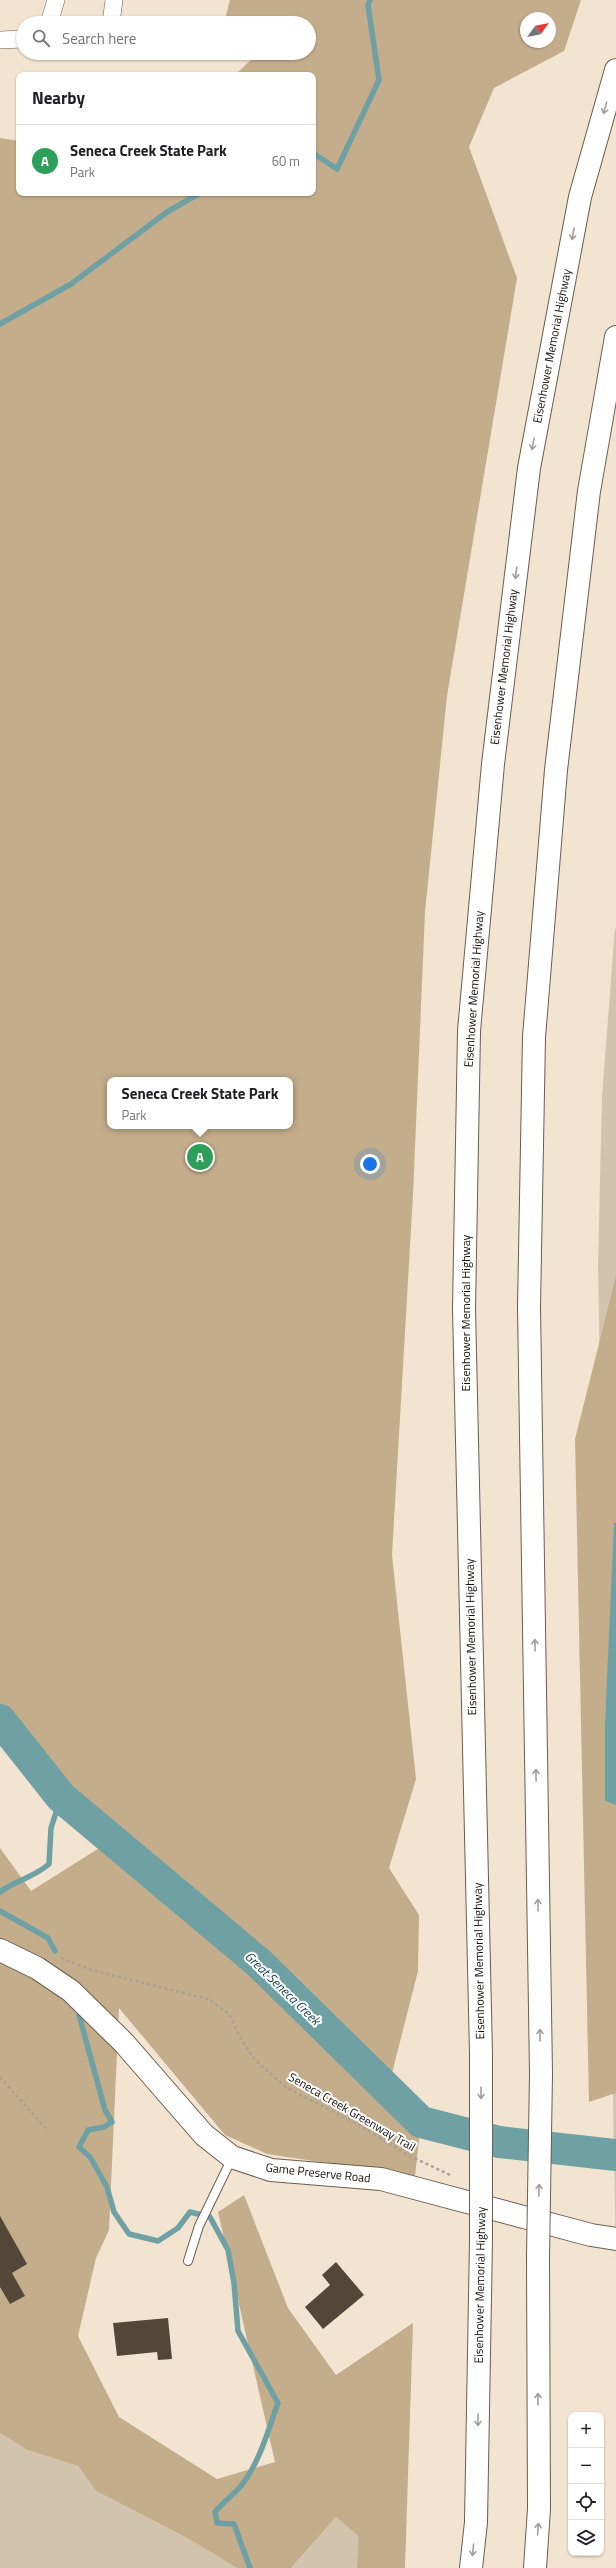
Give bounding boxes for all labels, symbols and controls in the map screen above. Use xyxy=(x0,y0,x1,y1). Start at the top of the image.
north arrow xyxy=(520,12,556,48)
search box xyxy=(16,16,316,60)
icon: search xyxy=(30,27,52,49)
text: Search here xyxy=(62,27,136,50)
text: Nearby xyxy=(32,85,85,111)
one-way arrow xyxy=(601,101,608,114)
text: Seneca Creek State Park xyxy=(70,139,227,162)
text: A xyxy=(41,151,49,171)
text: 60 m xyxy=(272,151,300,171)
text: Park xyxy=(70,162,95,182)
one-way arrow xyxy=(569,227,577,240)
street label: Eisenhower Memorial Highway xyxy=(527,267,576,425)
one-way arrow xyxy=(529,437,537,450)
one-way arrow xyxy=(512,566,520,579)
street label: Eisenhower Memorial Highway xyxy=(485,588,523,746)
street label: Eisenhower Memorial Highway xyxy=(459,910,488,1068)
popup xyxy=(107,1077,293,1129)
text: Seneca Creek State Park xyxy=(122,1082,278,1105)
text: Park xyxy=(122,1105,146,1125)
pin: A xyxy=(187,1142,213,1172)
your location xyxy=(360,1154,380,1174)
street label: Eisenhower Memorial Highway xyxy=(456,1234,475,1391)
street label: Eisenhower Memorial Highway xyxy=(460,1558,481,1716)
one-way arrow xyxy=(531,1639,538,1652)
one-way arrow xyxy=(533,1769,540,1782)
street label: Eisenhower Memorial Highway xyxy=(468,1882,489,2040)
one-way arrow xyxy=(535,1899,542,1912)
water label: Great Seneca Creek xyxy=(241,1947,327,2031)
one-way arrow xyxy=(536,2029,544,2042)
street label: Seneca Creek Greenway Trail xyxy=(285,2067,419,2156)
one-way arrow xyxy=(477,2086,485,2099)
street label: Game Preserve Road xyxy=(265,2158,371,2187)
one-way arrow xyxy=(535,2184,543,2197)
street label: Eisenhower Memorial Highway xyxy=(469,2206,490,2364)
one-way arrow xyxy=(534,2393,542,2406)
map controls xyxy=(568,2412,604,2556)
button: + xyxy=(568,2412,604,2448)
one-way arrow xyxy=(474,2413,482,2426)
button: − xyxy=(568,2448,604,2484)
button: locate xyxy=(568,2484,604,2520)
button: layers xyxy=(568,2520,604,2556)
one-way arrow xyxy=(534,2523,541,2536)
one-way arrow xyxy=(469,2543,477,2556)

